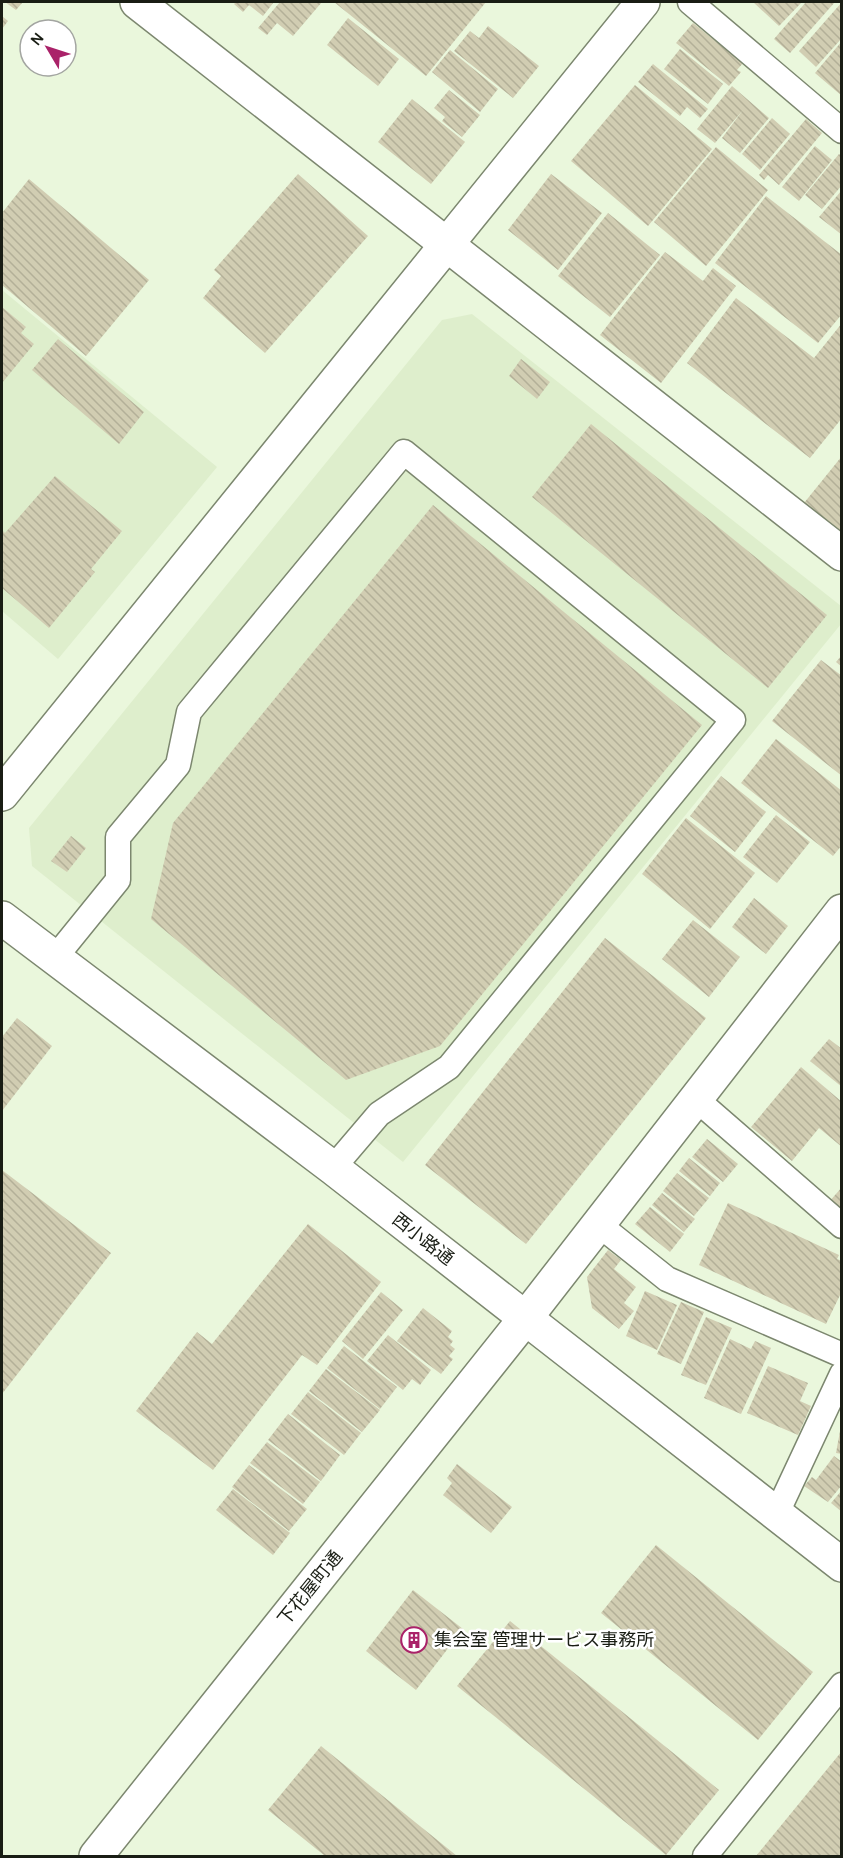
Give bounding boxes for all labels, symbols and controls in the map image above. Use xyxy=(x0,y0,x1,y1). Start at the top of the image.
north arrow xyxy=(18,18,78,78)
text: N xyxy=(26,28,48,49)
street label: 西小路通 xyxy=(388,1208,458,1270)
street label: 下花屋町通 xyxy=(273,1546,347,1630)
building icon: 集会室 管理サービス事務所 xyxy=(399,1625,429,1655)
place label: 集会室 管理サービス事務所 xyxy=(434,1629,654,1651)

